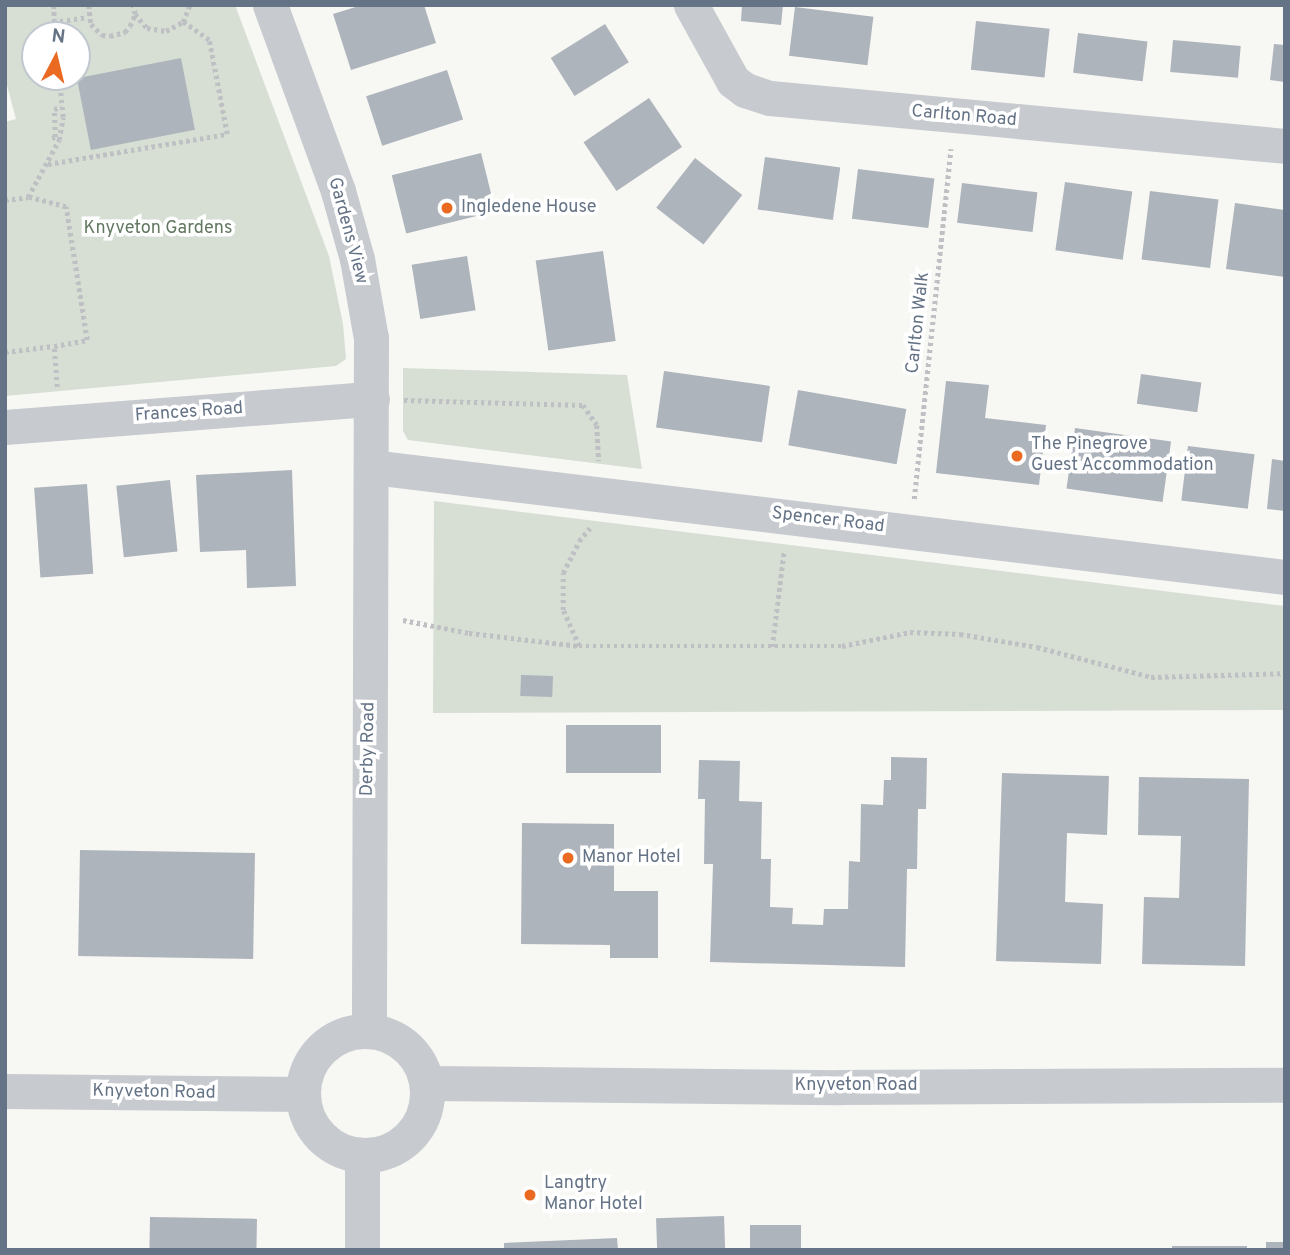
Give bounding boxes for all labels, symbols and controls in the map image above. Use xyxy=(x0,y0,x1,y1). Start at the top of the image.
north arrow xyxy=(21,21,91,91)
text: N xyxy=(50,24,67,50)
street label: Carlton Road xyxy=(910,102,1018,132)
street label: Gardens View xyxy=(322,175,372,287)
place label: Ingledene House xyxy=(461,197,596,219)
marker: Ingledene House xyxy=(439,200,455,216)
park label: Knyveton Gardens xyxy=(84,218,232,240)
street label: Carlton Walk xyxy=(903,271,935,375)
street label: Frances Road xyxy=(134,398,244,428)
place label: The Pinegrove Guest Accommodation xyxy=(1031,435,1214,478)
marker: The Pinegrove Guest Accommodation xyxy=(1009,448,1025,464)
street label: Spencer Road xyxy=(770,503,886,539)
street label: Derby Road xyxy=(357,702,381,796)
place label: Manor Hotel xyxy=(582,847,681,869)
marker: Manor Hotel xyxy=(560,850,576,866)
street label: Knyveton Road xyxy=(794,1075,918,1097)
street label: Knyveton Road xyxy=(92,1081,216,1105)
place label: Langtry Manor Hotel xyxy=(544,1174,643,1216)
marker: Langtry Manor Hotel xyxy=(522,1187,538,1203)

